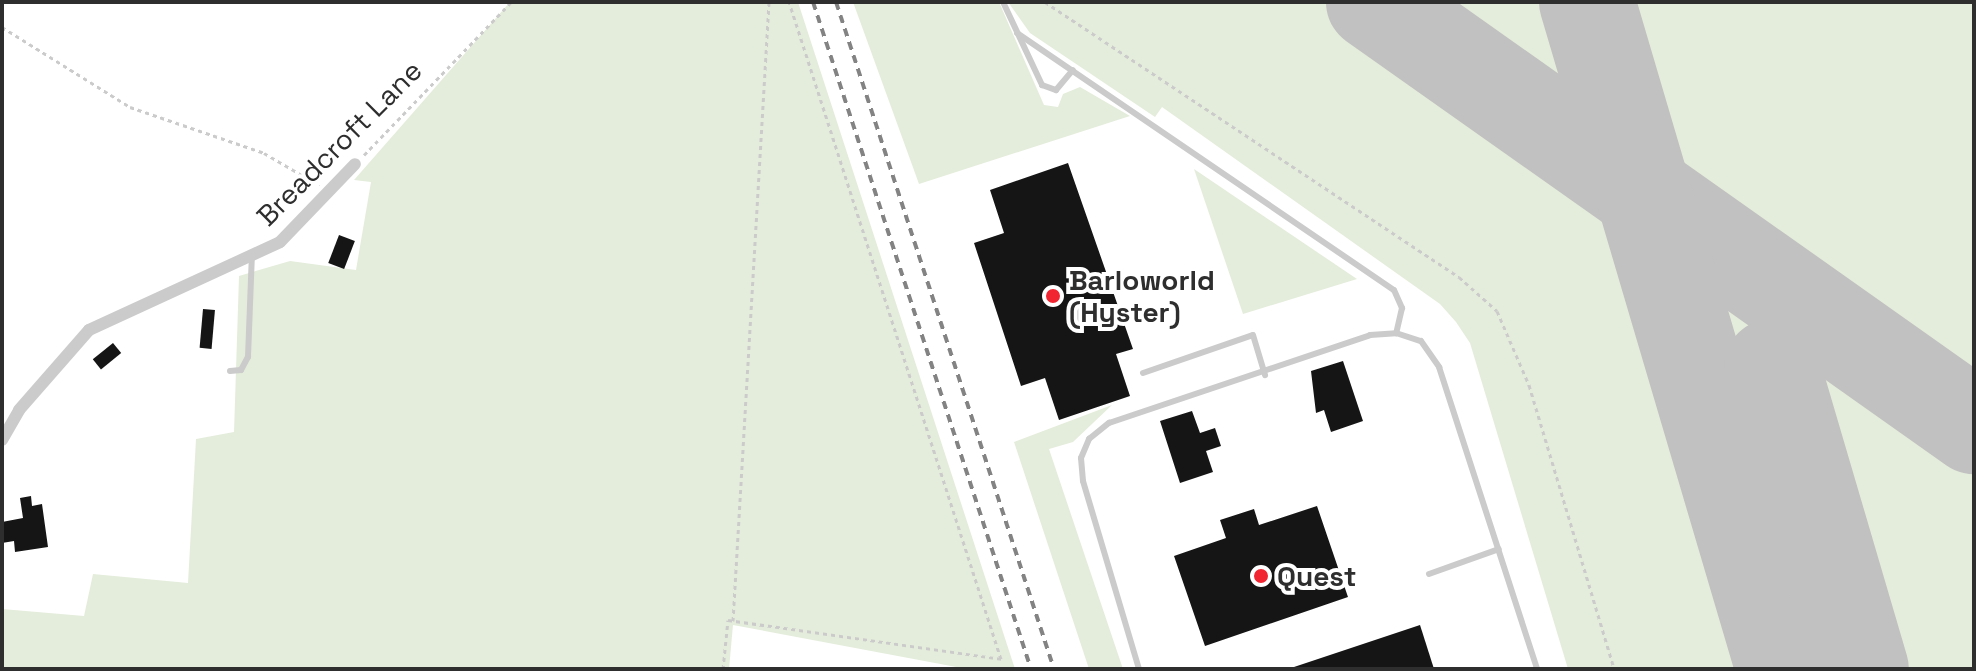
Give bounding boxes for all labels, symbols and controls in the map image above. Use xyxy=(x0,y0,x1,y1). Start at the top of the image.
street label: Breadcroft Lane xyxy=(250,54,428,232)
place label: Barloworld (Hyster) xyxy=(1069,263,1215,329)
marker: Barloworld (Hyster) xyxy=(1044,287,1062,305)
place label: Quest xyxy=(1277,559,1356,593)
marker: Quest xyxy=(1252,567,1270,585)

